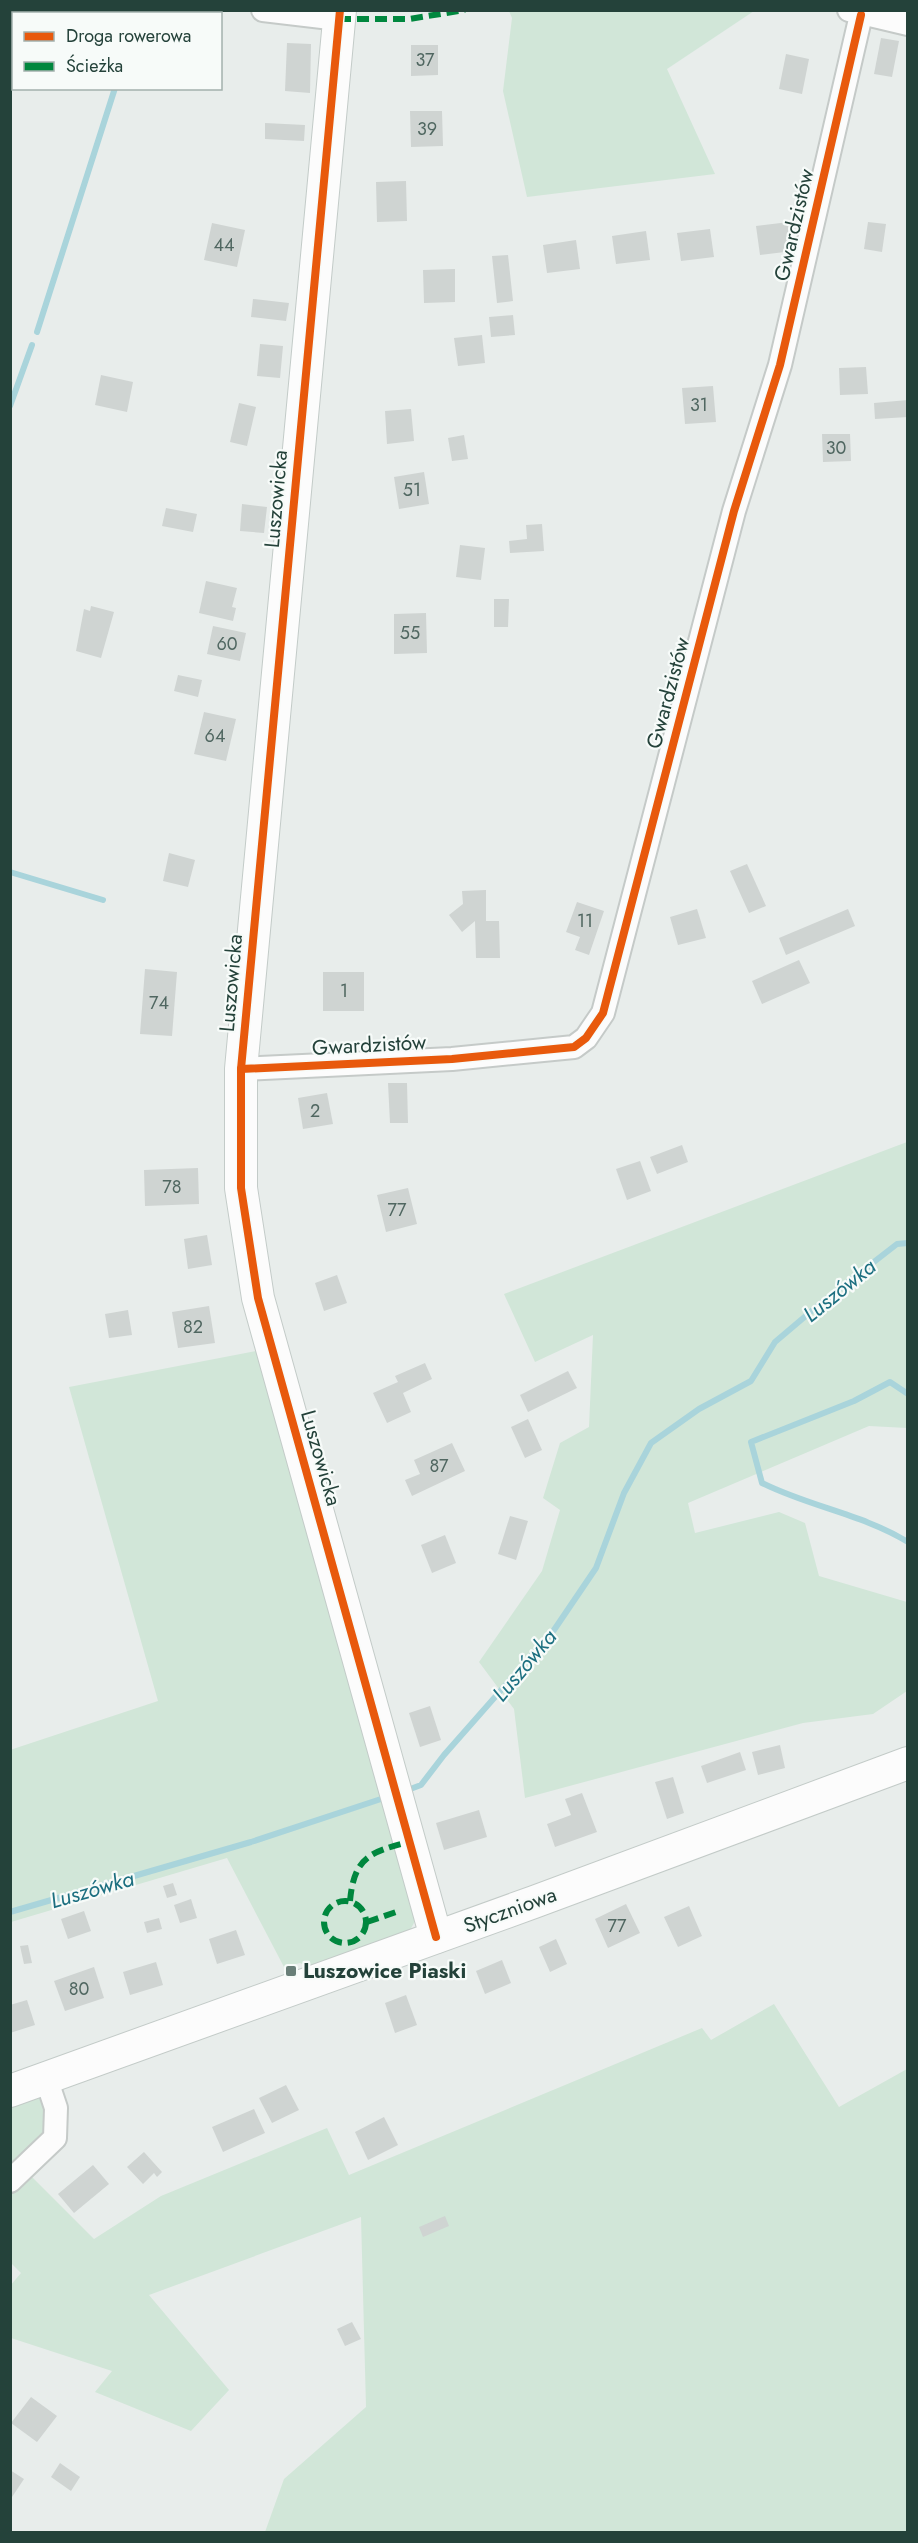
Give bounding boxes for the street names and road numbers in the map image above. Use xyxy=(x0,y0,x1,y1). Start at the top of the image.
street label: Gwardzistów xyxy=(767,165,822,284)
street label: Luszowicka xyxy=(257,449,295,549)
street label: Gwardzistów xyxy=(639,633,697,752)
street label: Luszowicka xyxy=(212,933,250,1033)
street label: Gwardzistów xyxy=(311,1027,428,1063)
street label: Luszowicka xyxy=(293,1407,349,1509)
street label: Styczniowa xyxy=(459,1879,561,1941)

